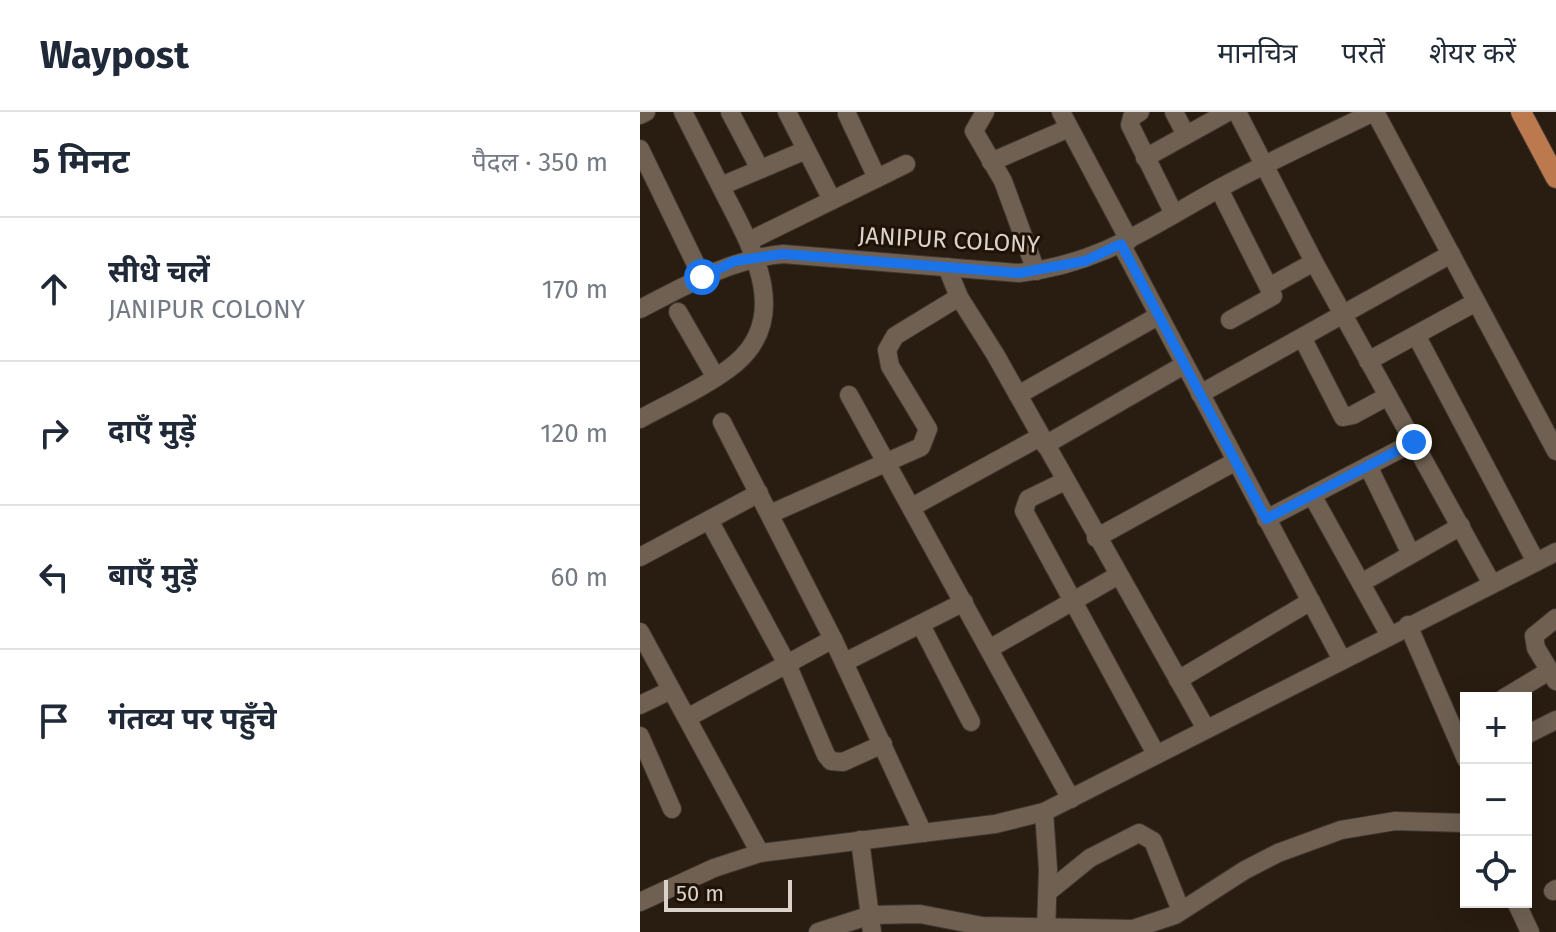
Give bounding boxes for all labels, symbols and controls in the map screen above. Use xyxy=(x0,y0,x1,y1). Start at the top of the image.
text: Waypost xyxy=(40,32,189,78)
text: मानचित्र xyxy=(1218,37,1298,70)
text: परतें xyxy=(1342,37,1385,70)
text: शेयर करें xyxy=(1429,37,1516,70)
text: 5 मिनट xyxy=(32,141,130,182)
text: पैदल · 350 m xyxy=(472,147,608,178)
street label: JANIPUR COLONY xyxy=(857,221,1041,259)
text: सीधे चलें xyxy=(108,254,210,290)
route start xyxy=(684,259,720,295)
icon: ahead xyxy=(32,267,76,311)
text: 170 m xyxy=(542,274,608,305)
text: JANIPUR COLONY xyxy=(108,294,305,325)
icon: right xyxy=(32,411,76,455)
text: दाएँ मुड़ें xyxy=(108,413,196,449)
text: 120 m xyxy=(540,418,608,449)
route end xyxy=(1396,424,1432,460)
icon: left xyxy=(32,555,76,599)
text: बाएँ मुड़ें xyxy=(108,557,197,593)
text: 60 m xyxy=(550,562,608,593)
map controls xyxy=(1460,692,1532,908)
button: + xyxy=(1460,692,1532,764)
icon: arrive xyxy=(32,699,76,743)
text: गंतव्य पर पहुँचे xyxy=(108,701,276,737)
button: − xyxy=(1460,764,1532,836)
button: locate xyxy=(1460,836,1532,908)
scale bar xyxy=(664,876,792,912)
text: 50 m xyxy=(676,880,724,907)

